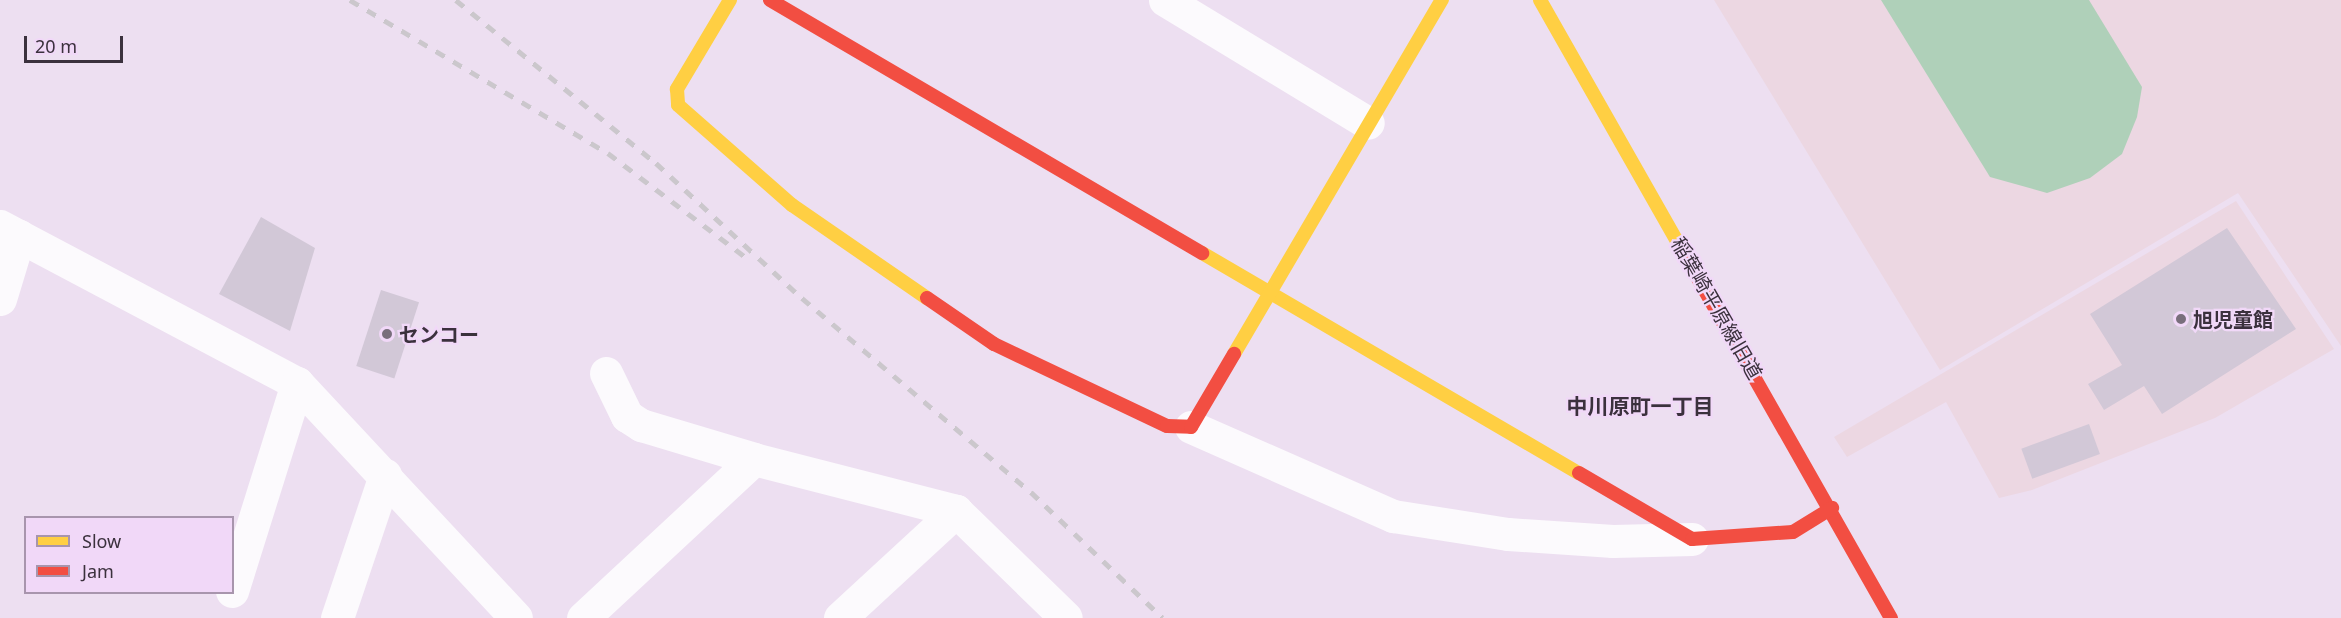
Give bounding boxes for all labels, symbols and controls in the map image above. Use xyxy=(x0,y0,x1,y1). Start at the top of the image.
scale bar xyxy=(27,24,126,62)
text: 20 m xyxy=(35,34,77,58)
street label: 稲葉崎平原線旧道 xyxy=(1667,233,1767,383)
place label: 旭児童館 xyxy=(2193,307,2273,331)
marker: 旭児童館 xyxy=(2174,312,2188,326)
place label: センコー xyxy=(399,322,479,346)
marker: センコー xyxy=(380,327,394,341)
district label: 中川原町一丁目 xyxy=(1567,393,1713,419)
legend xyxy=(24,516,234,594)
text: Slow xyxy=(82,529,121,553)
text: Jam xyxy=(82,559,114,583)

